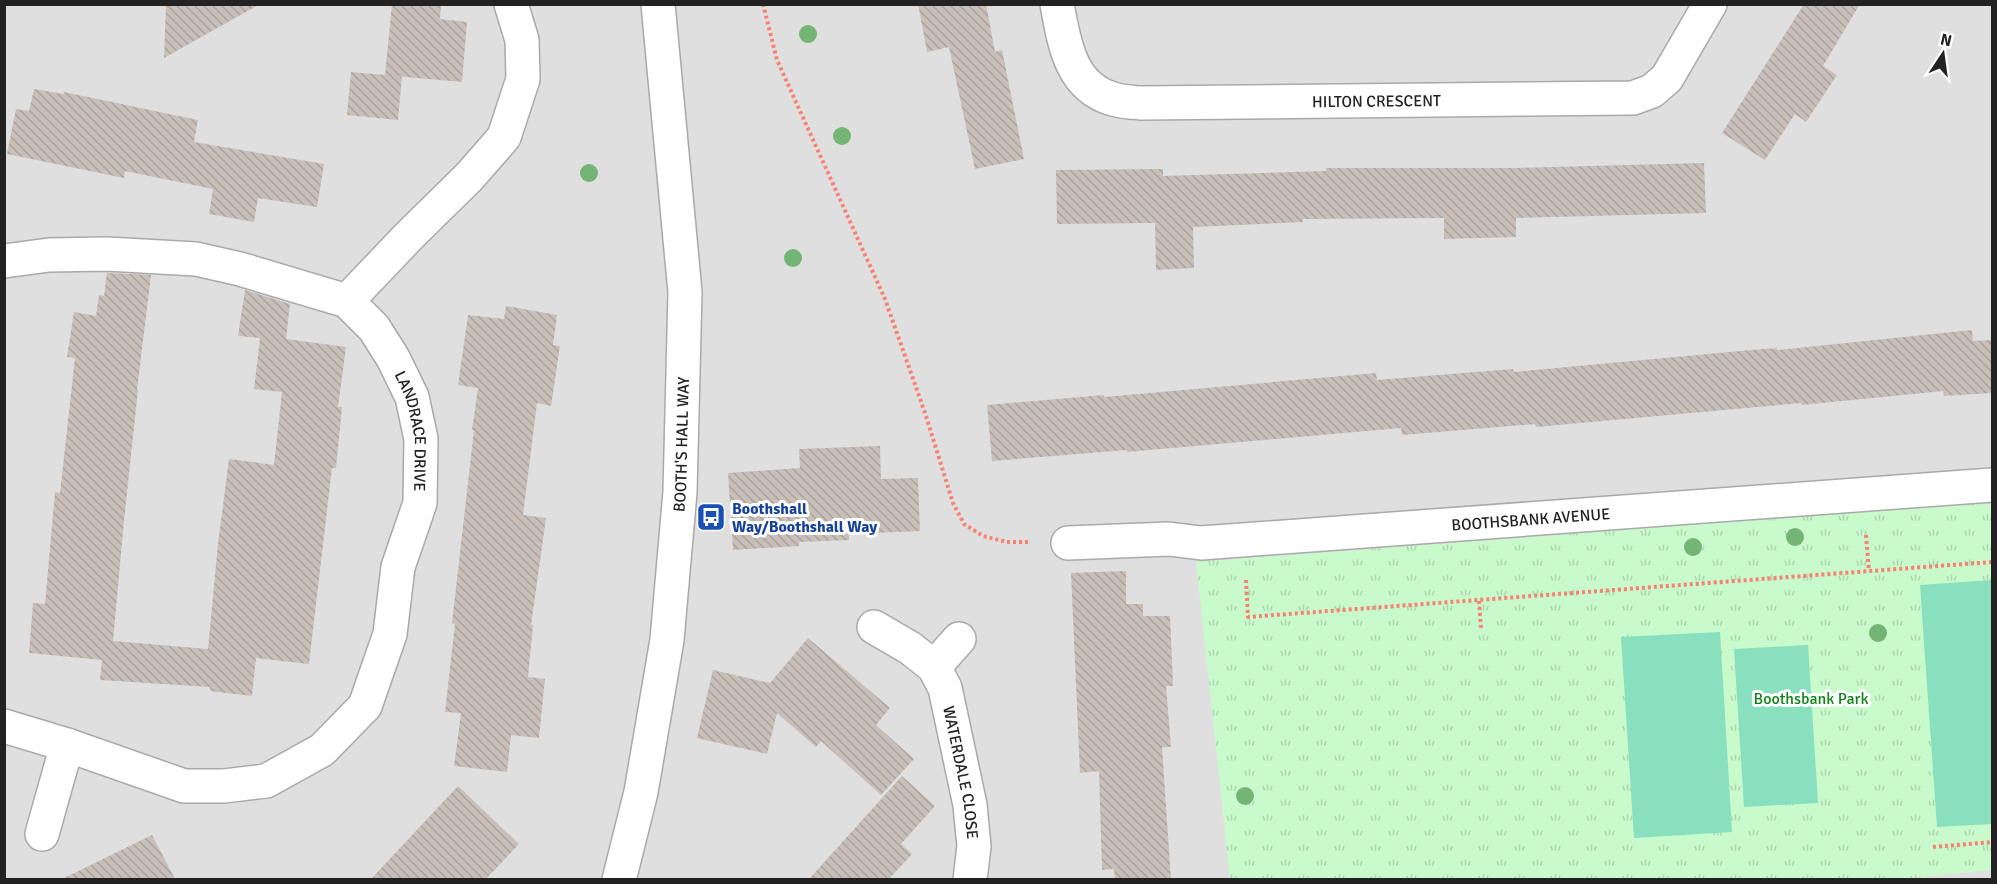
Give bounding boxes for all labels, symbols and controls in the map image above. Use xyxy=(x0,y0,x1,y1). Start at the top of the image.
north arrow xyxy=(1913,24,1973,84)
text: N xyxy=(1938,29,1954,51)
street label: HILTON CRESCENT xyxy=(1312,91,1441,112)
street label: LANDRACE DRIVE xyxy=(390,368,430,492)
street label: BOOTH'S HALL WAY xyxy=(669,377,694,513)
place label: Boothshall Way/Boothshall Way xyxy=(732,499,877,537)
bus stop icon: Boothshall Way/Boothshall Way xyxy=(695,501,727,533)
street label: BOOTHSBANK AVENUE xyxy=(1451,504,1611,536)
park label: Boothsbank Park xyxy=(1753,689,1869,709)
street label: WATERDALE CLOSE xyxy=(938,704,982,840)

